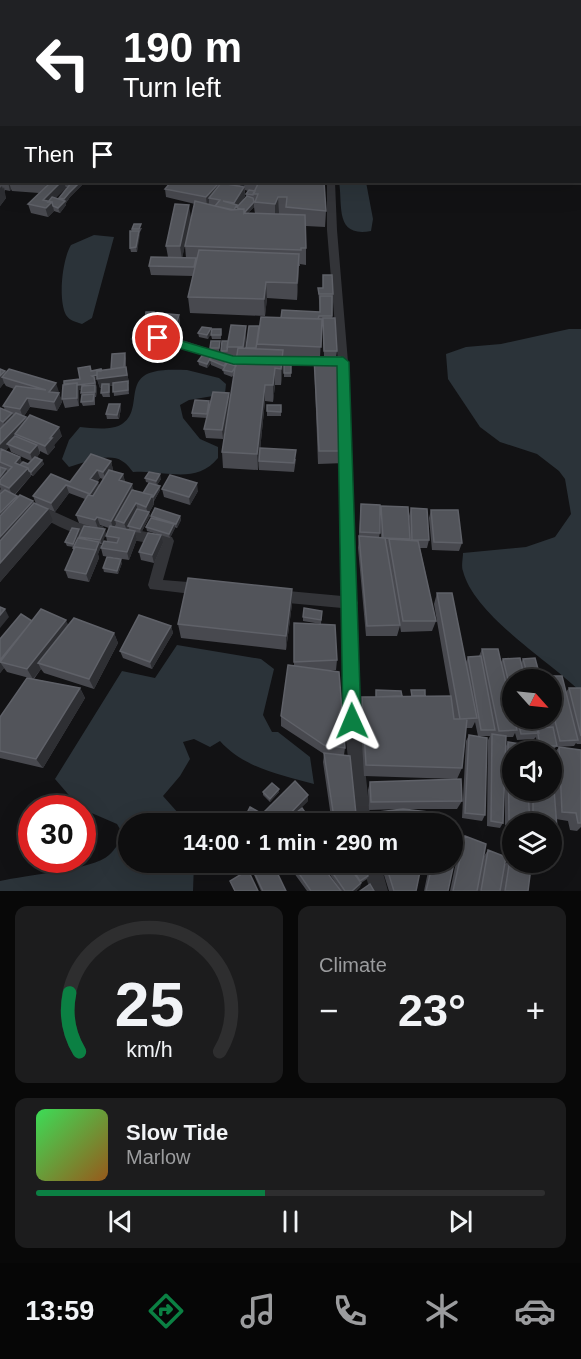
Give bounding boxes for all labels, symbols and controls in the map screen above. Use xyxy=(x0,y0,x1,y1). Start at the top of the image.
icon: left xyxy=(24,24,102,102)
text: 190 m xyxy=(123,24,242,71)
text: Turn left xyxy=(123,73,221,103)
icon: arrive xyxy=(86,138,119,171)
text: Then xyxy=(24,142,74,167)
pin xyxy=(132,312,183,363)
icon: arrive xyxy=(141,321,174,354)
north arrow xyxy=(502,669,562,729)
map controls xyxy=(502,669,562,873)
position arrow xyxy=(320,689,384,753)
button: sound xyxy=(502,741,562,801)
speed limit sign: 30 xyxy=(18,795,96,873)
button: layers xyxy=(502,813,562,873)
text: 14:00 · 1 min · 290 m xyxy=(183,830,398,855)
text: Climate xyxy=(319,954,387,976)
text: 25 xyxy=(114,970,184,1039)
text: 23° xyxy=(398,985,466,1036)
text: − xyxy=(319,992,338,1029)
text: + xyxy=(526,992,545,1029)
text: km/h xyxy=(126,1038,172,1062)
text: Slow Tide xyxy=(126,1120,228,1145)
text: Marlow xyxy=(126,1146,190,1168)
icon: previous xyxy=(104,1205,137,1238)
icon: pause xyxy=(274,1205,307,1238)
icon: next xyxy=(444,1205,477,1238)
icon: directions xyxy=(145,1290,187,1332)
icon: music xyxy=(237,1290,279,1332)
icon: phone xyxy=(329,1290,371,1332)
icon: climate xyxy=(421,1290,463,1332)
icon: car xyxy=(514,1290,556,1332)
text: 13:59 xyxy=(25,1296,94,1326)

